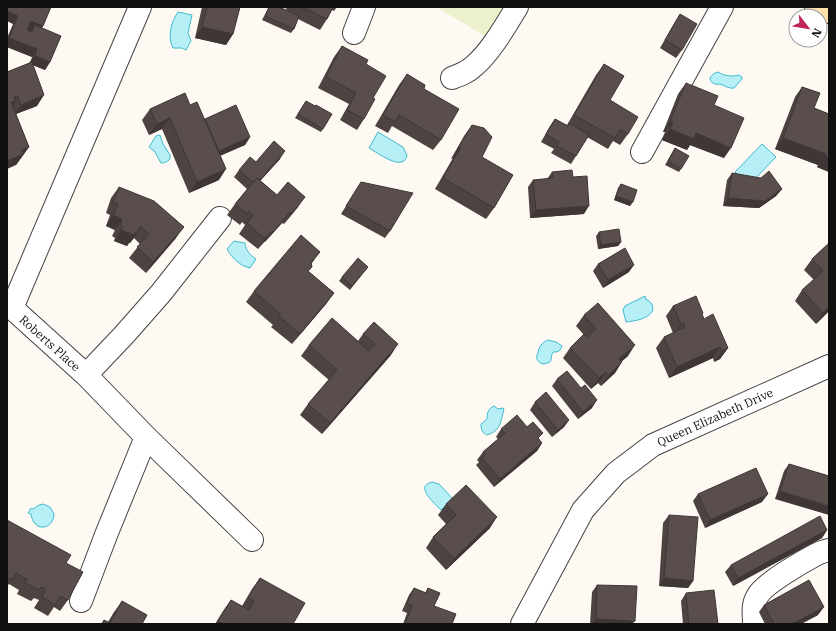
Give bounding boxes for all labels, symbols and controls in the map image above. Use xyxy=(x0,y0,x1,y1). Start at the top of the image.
north arrow xyxy=(788,8,828,48)
text: N xyxy=(808,26,825,41)
street label: Roberts Place xyxy=(16,312,84,374)
street label: Queen Elizabeth Drive xyxy=(655,385,775,449)

